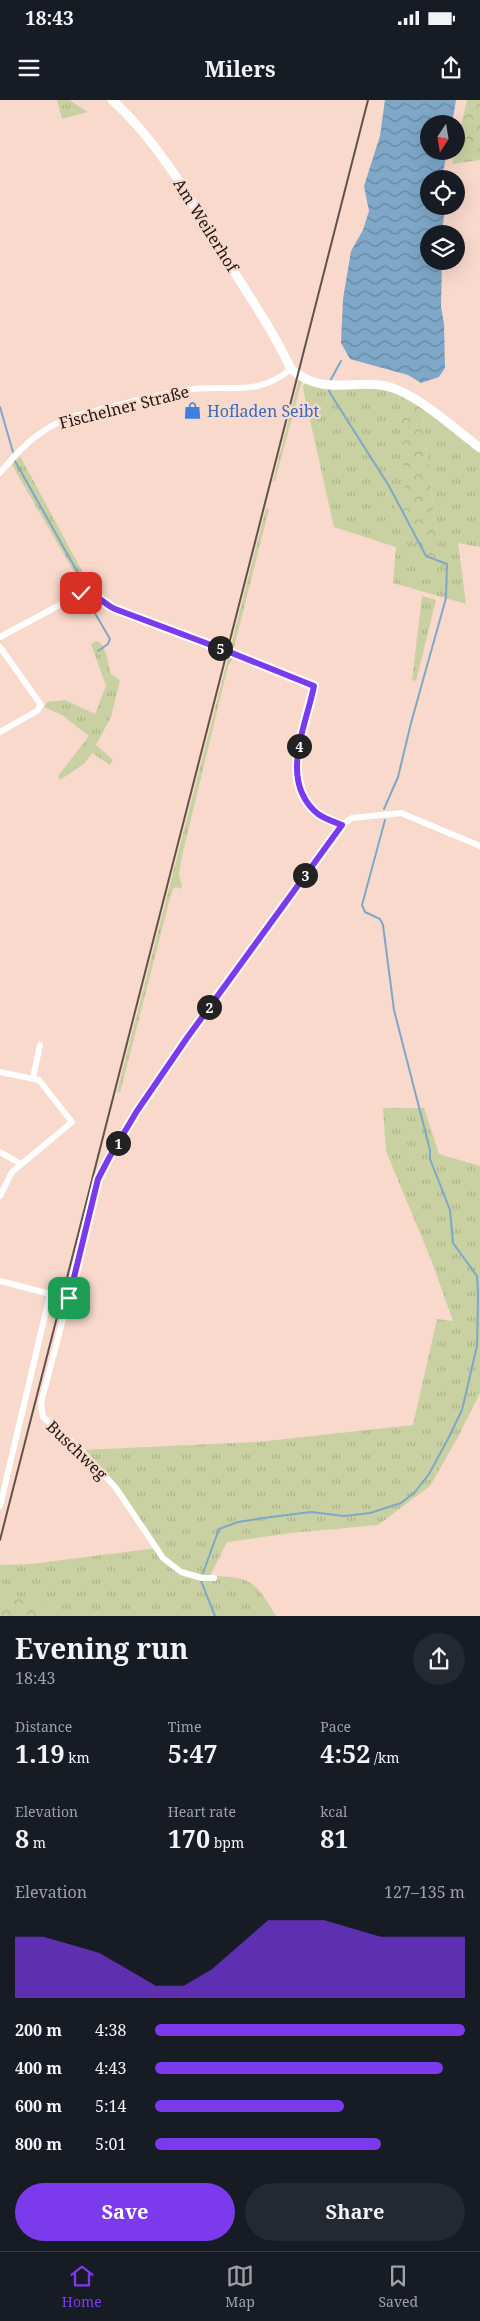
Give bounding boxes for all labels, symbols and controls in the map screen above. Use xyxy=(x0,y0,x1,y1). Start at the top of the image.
text: 18:43 xyxy=(25,5,74,31)
text: Milers xyxy=(204,53,276,83)
icon: menu xyxy=(15,54,43,82)
icon: share xyxy=(437,54,465,82)
north arrow xyxy=(420,115,465,160)
map controls xyxy=(420,115,465,270)
button: locate xyxy=(420,170,465,215)
street label: Am Weilerhof xyxy=(168,174,245,278)
button: layers xyxy=(420,225,465,270)
street label: Fischelner Straße xyxy=(57,380,191,434)
place label: Hofladen Seibt xyxy=(207,400,320,422)
shop icon: Hofladen Seibt xyxy=(183,401,203,421)
pin xyxy=(60,572,102,614)
icon: check xyxy=(67,579,95,607)
pin: 5 xyxy=(208,636,232,660)
text: 5 xyxy=(217,639,224,658)
pin: 4 xyxy=(286,734,312,758)
text: 4 xyxy=(296,737,303,756)
pin: 3 xyxy=(292,862,318,888)
text: 3 xyxy=(302,866,309,885)
pin: 2 xyxy=(196,994,222,1020)
text: 2 xyxy=(206,998,213,1017)
pin: 1 xyxy=(106,1130,130,1156)
text: 1 xyxy=(115,1134,122,1153)
pin xyxy=(48,1277,90,1319)
icon: arrive xyxy=(55,1284,83,1312)
street label: Buschweg xyxy=(42,1415,113,1485)
text: Evening run xyxy=(15,1629,188,1667)
button: share xyxy=(413,1633,465,1685)
text: 18:43 xyxy=(15,1667,55,1689)
text: Distance xyxy=(15,1717,72,1736)
text: Time xyxy=(168,1717,201,1736)
text: Pace xyxy=(320,1717,351,1736)
text: 1.19 xyxy=(15,1736,65,1770)
text: 5:47 xyxy=(168,1736,218,1770)
text: 4:52 xyxy=(320,1736,370,1770)
text: km xyxy=(65,1748,90,1767)
text: /km xyxy=(370,1748,399,1767)
text: Elevation xyxy=(15,1802,78,1821)
text: Heart rate xyxy=(168,1802,236,1821)
text: kcal xyxy=(320,1802,347,1821)
text: 8 xyxy=(15,1821,29,1855)
text: 170 xyxy=(168,1821,210,1855)
text: 81 xyxy=(320,1821,349,1855)
text: m xyxy=(29,1833,46,1852)
text: bpm xyxy=(210,1833,244,1852)
text: Elevation xyxy=(15,1881,87,1903)
text: 127–135 m xyxy=(384,1881,465,1903)
text: 200 m xyxy=(15,2019,62,2041)
text: 4:38 xyxy=(95,2019,126,2041)
text: 400 m xyxy=(15,2057,62,2079)
text: 4:43 xyxy=(95,2057,126,2079)
text: 600 m xyxy=(15,2095,62,2117)
text: 5:14 xyxy=(95,2095,126,2117)
text: 800 m xyxy=(15,2133,62,2155)
text: 5:01 xyxy=(95,2133,126,2155)
button: Save xyxy=(15,2183,235,2241)
button: Share xyxy=(245,2183,465,2241)
tab: Home xyxy=(62,2262,102,2311)
tab: Map xyxy=(225,2262,255,2311)
tab: Saved xyxy=(378,2262,418,2311)

